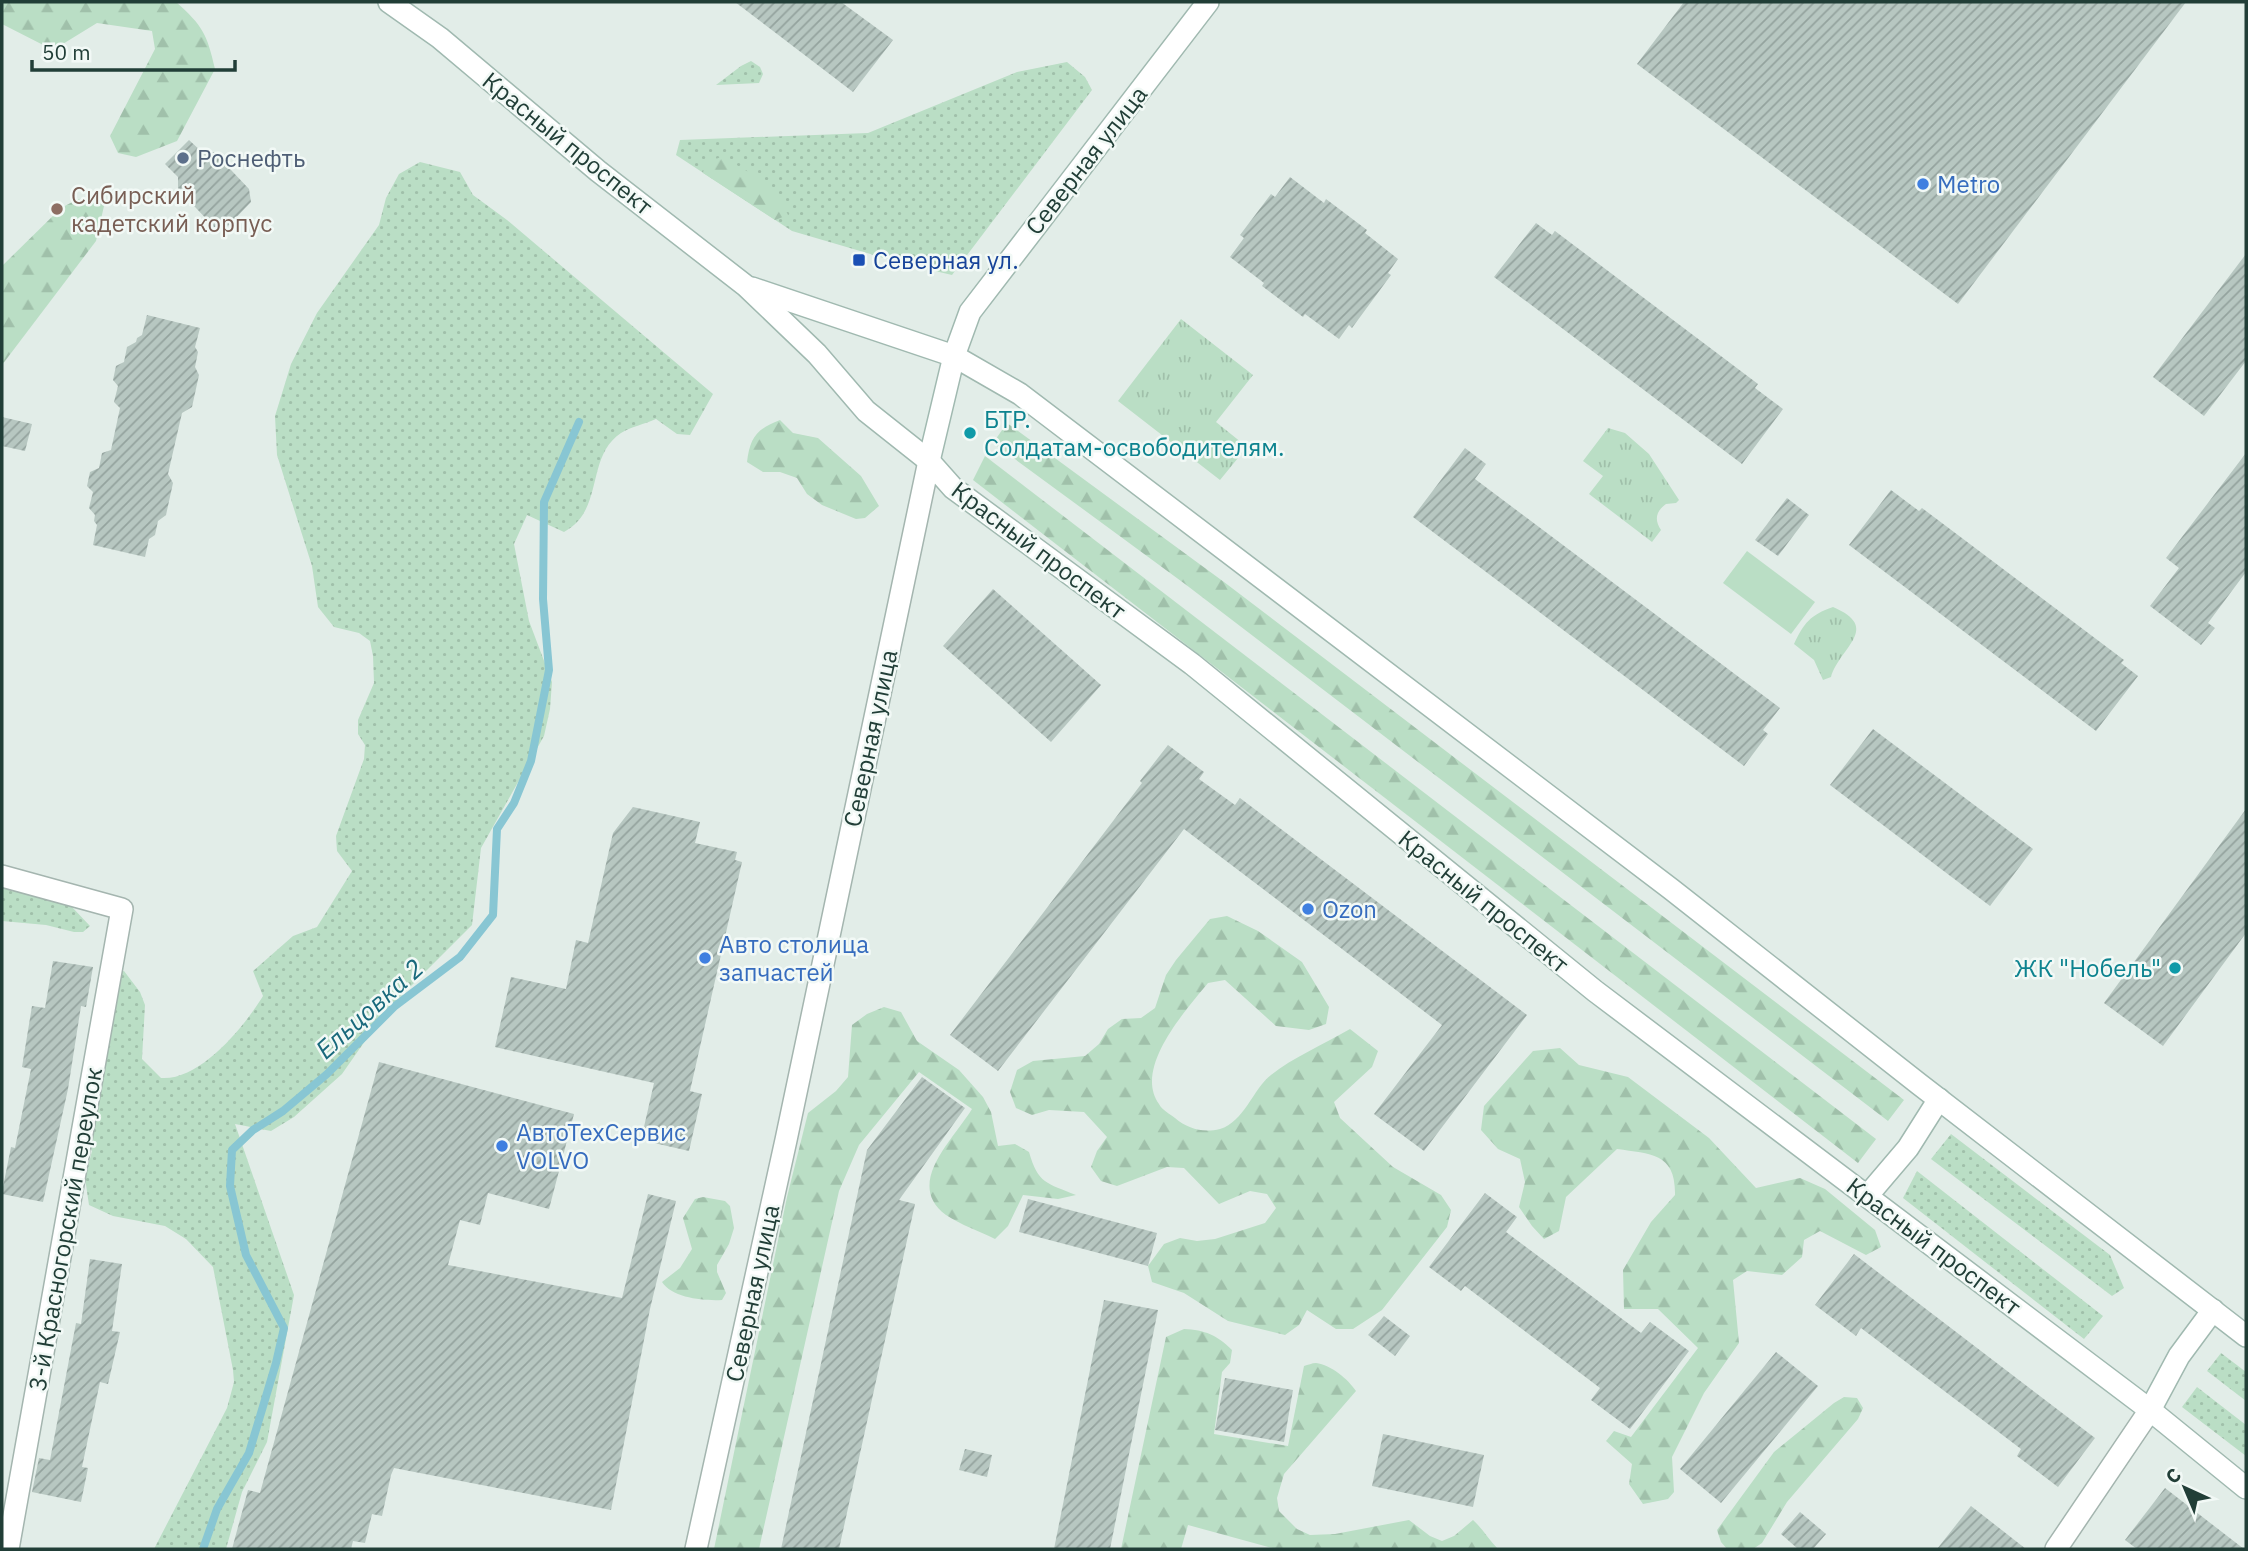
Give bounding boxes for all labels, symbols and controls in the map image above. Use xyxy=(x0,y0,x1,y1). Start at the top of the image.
scale bar xyxy=(32,28,234,72)
text: 50 m xyxy=(42,38,91,66)
street label: Красный проспект xyxy=(476,64,660,222)
street label: Северная улица xyxy=(1018,79,1154,241)
place label: Роснефть xyxy=(197,142,305,174)
marker: Роснефть xyxy=(175,150,191,166)
place label: Metro xyxy=(1937,168,2000,200)
marker: Metro xyxy=(1915,176,1931,192)
place label: Сибирский кадетский корпус xyxy=(71,179,272,239)
marker: Сибирский кадетский корпус xyxy=(49,201,65,217)
place label: Северная ул. xyxy=(873,244,1019,276)
marker: Северная ул. xyxy=(851,252,867,268)
place label: БТР. Солдатам-освободителям. xyxy=(984,403,1285,463)
marker: БТР. Солдатам-освободителям. xyxy=(962,425,978,441)
street label: Красный проспект xyxy=(945,474,1133,626)
street label: Северная улица xyxy=(836,646,904,830)
street label: Красный проспект xyxy=(1392,822,1576,980)
place label: Ozon xyxy=(1322,893,1377,925)
marker: Ozon xyxy=(1300,901,1316,917)
place label: Авто столица запчастей xyxy=(719,928,869,988)
water label: Ельцовка 2 xyxy=(308,950,430,1066)
marker: Авто столица запчастей xyxy=(697,950,713,966)
place label: ЖК "Нобель" xyxy=(2014,952,2161,984)
marker: ЖК "Нобель" xyxy=(2167,960,2183,976)
street label: 3-й Красногорский переулок xyxy=(21,1065,109,1393)
place label: АвтоТехСервис VOLVO xyxy=(516,1116,686,1176)
marker: АвтоТехСервис VOLVO xyxy=(494,1138,510,1154)
street label: Красный проспект xyxy=(1840,1170,2028,1322)
street label: Северная улица xyxy=(718,1201,786,1385)
north arrow xyxy=(2150,1453,2220,1523)
text: С xyxy=(2160,1463,2186,1489)

